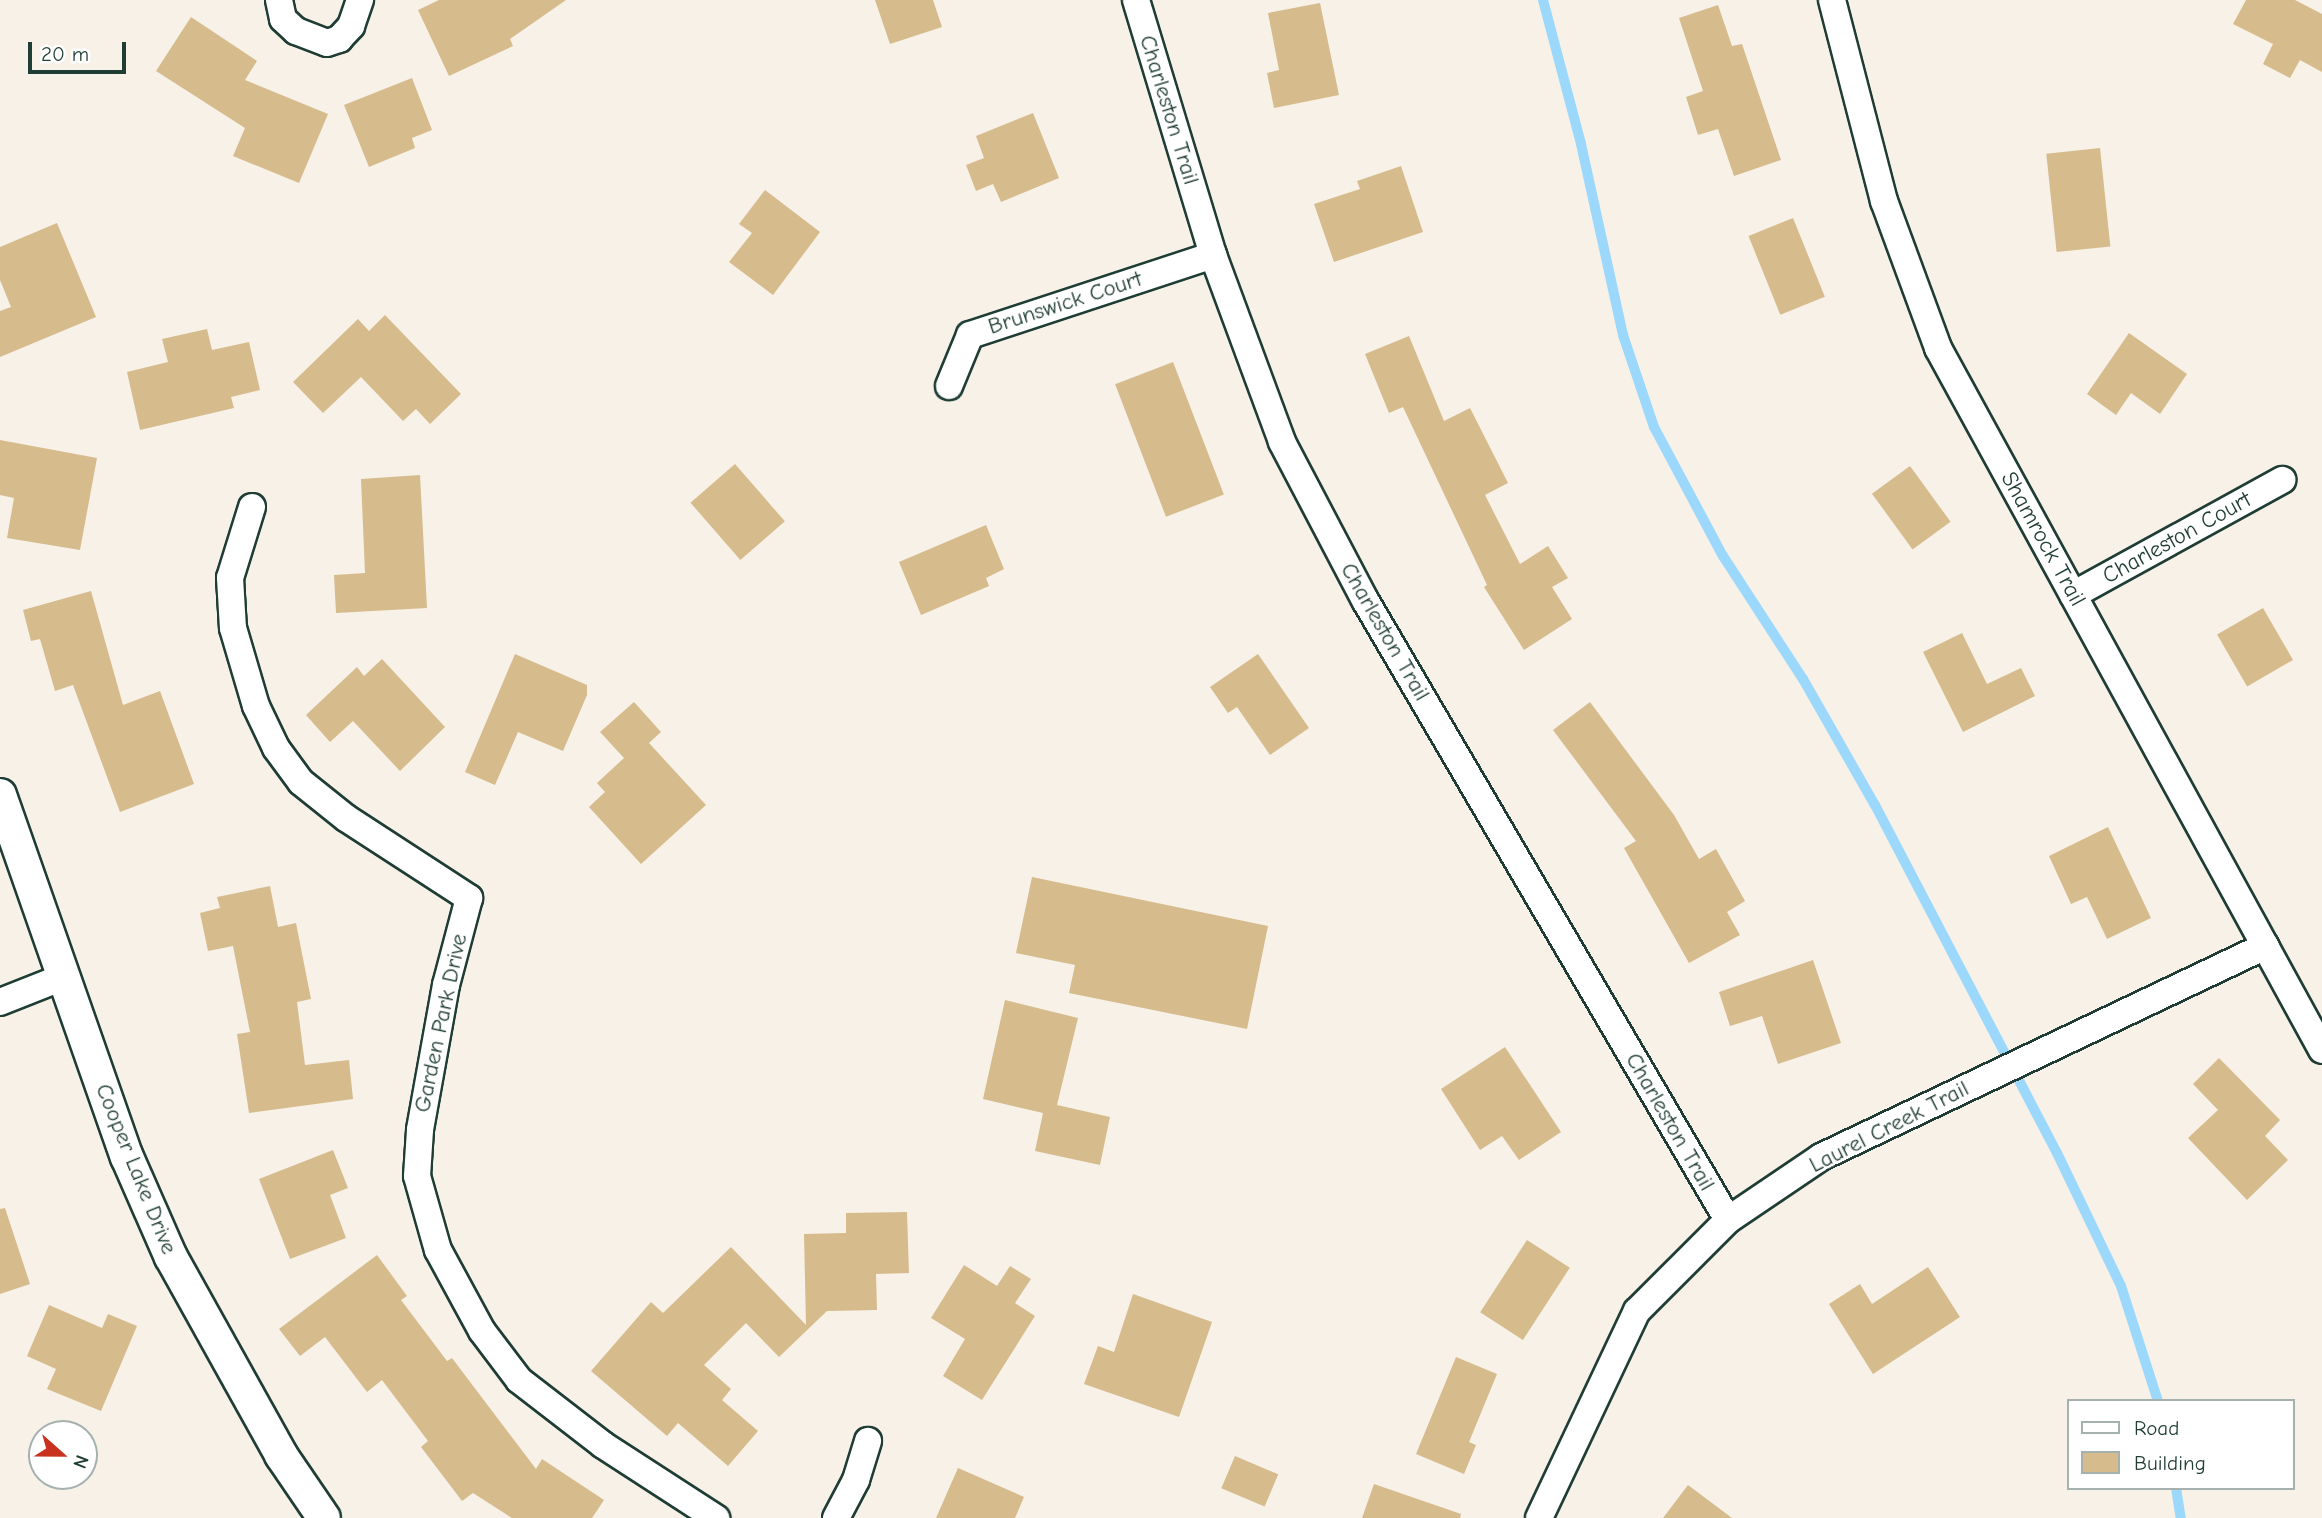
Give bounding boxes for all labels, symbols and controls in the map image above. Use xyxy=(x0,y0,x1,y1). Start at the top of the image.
scale bar xyxy=(32,28,130,72)
street label: Charleston Trail xyxy=(1133,32,1205,188)
text: 20 m xyxy=(41,42,89,66)
street label: Brunswick Court xyxy=(985,265,1145,341)
street label: Shamrock Trail xyxy=(1995,467,2091,611)
street label: Charleston Court xyxy=(2098,486,2256,590)
street label: Charleston Trail xyxy=(1334,558,1436,706)
street label: Garden Park Drive xyxy=(409,931,473,1115)
street label: Charleston Trail xyxy=(1619,1048,1721,1196)
street label: Laurel Creek Trail xyxy=(1805,1075,1973,1179)
street label: Cooper Lake Drive xyxy=(89,1080,183,1258)
legend xyxy=(2066,1399,2294,1490)
text: Road xyxy=(2134,1416,2179,1440)
north arrow xyxy=(28,1420,98,1490)
text: Building xyxy=(2134,1451,2206,1475)
text: N xyxy=(68,1452,93,1472)

